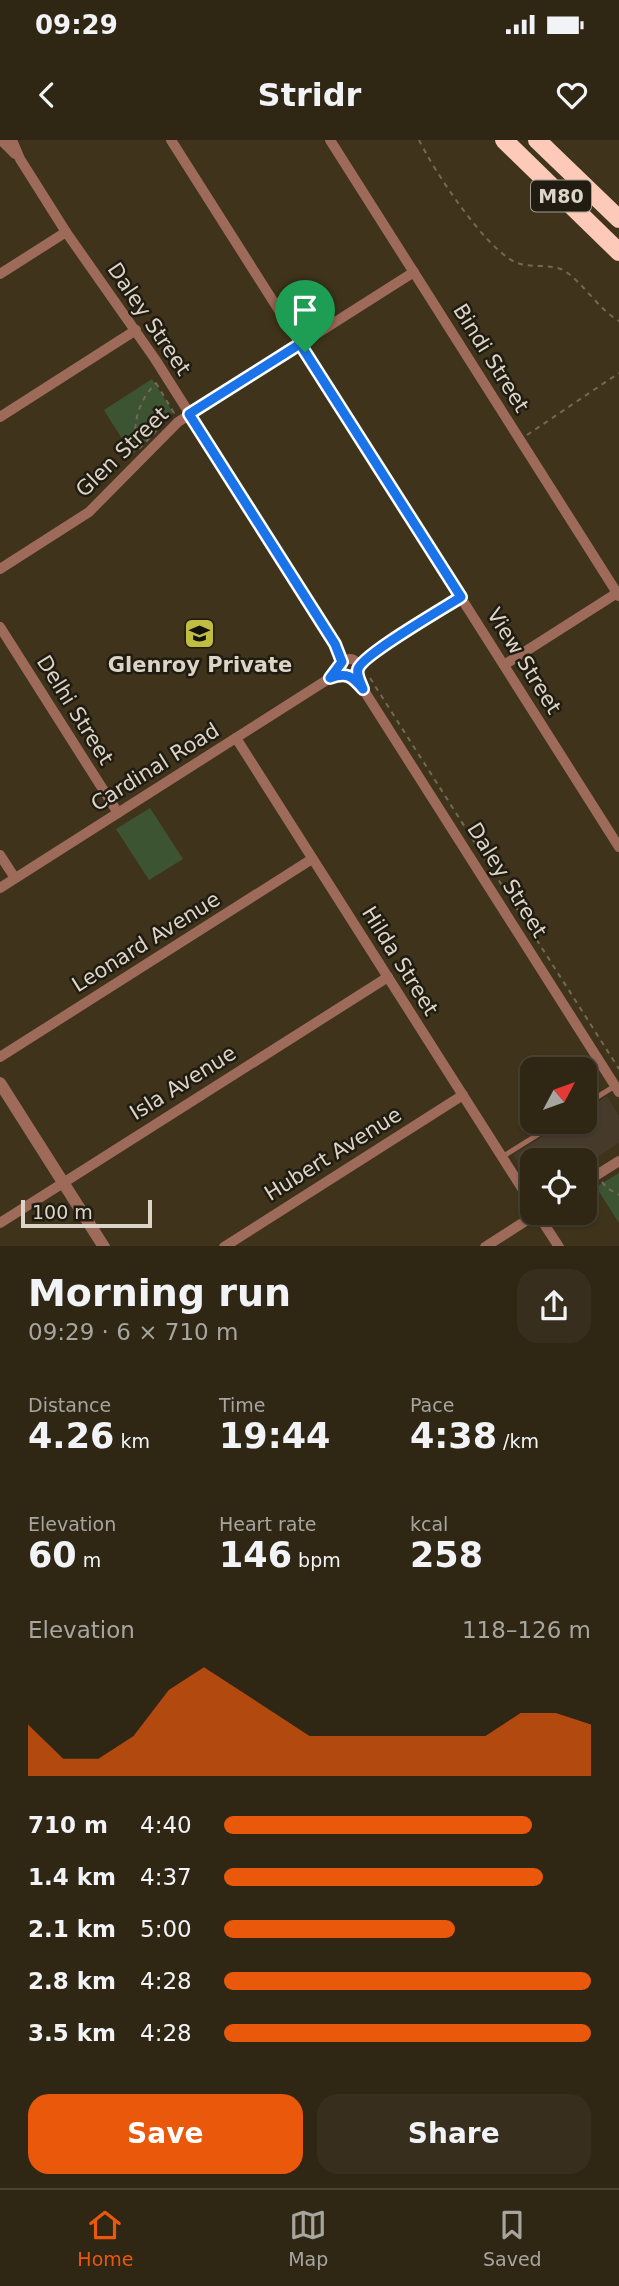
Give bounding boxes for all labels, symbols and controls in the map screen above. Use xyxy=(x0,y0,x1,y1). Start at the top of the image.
text: 09:29 xyxy=(35,10,118,40)
icon: back xyxy=(28,76,66,114)
text: Stridr xyxy=(258,76,361,114)
icon: heart xyxy=(553,76,591,114)
road number: M80 xyxy=(531,180,591,212)
street label: Daley Street xyxy=(103,258,195,380)
pin xyxy=(275,280,335,352)
icon: arrive xyxy=(286,291,324,329)
street label: Bindi Street xyxy=(448,299,534,417)
street label: Glen Street xyxy=(71,402,173,502)
street label: View Street xyxy=(482,604,566,718)
school or university icon: Glenroy Private xyxy=(183,616,217,650)
street label: Delhi Street xyxy=(32,651,118,769)
place label: Glenroy Private xyxy=(108,653,292,677)
street label: Cardinal Road xyxy=(87,718,223,816)
street label: Daley Street xyxy=(462,818,552,942)
street label: Leonard Avenue xyxy=(68,887,224,997)
street label: Hilda Street xyxy=(357,902,443,1020)
street label: Isla Avenue xyxy=(126,1041,240,1125)
north arrow xyxy=(520,1057,597,1134)
map controls xyxy=(520,1057,597,1225)
street label: Hubert Avenue xyxy=(260,1102,406,1206)
button: locate xyxy=(520,1148,597,1225)
scale bar xyxy=(21,1198,152,1229)
text: 100 m xyxy=(32,1201,93,1223)
button: share xyxy=(517,1269,591,1343)
text: Morning run xyxy=(28,1271,291,1315)
text: 09:29 · 6 × 710 m xyxy=(28,1319,238,1345)
text: Distance xyxy=(28,1394,111,1416)
text: Time xyxy=(219,1394,266,1416)
text: Pace xyxy=(410,1394,454,1416)
text: 4.26 xyxy=(28,1416,114,1456)
text: 19:44 xyxy=(219,1416,330,1456)
text: 4:38 xyxy=(410,1416,497,1456)
text: km xyxy=(114,1430,150,1452)
text: /km xyxy=(497,1430,539,1452)
text: Elevation xyxy=(28,1513,116,1535)
text: Heart rate xyxy=(219,1513,317,1535)
text: kcal xyxy=(410,1513,448,1535)
text: 60 xyxy=(28,1535,77,1575)
text: 146 xyxy=(219,1535,292,1575)
text: 258 xyxy=(410,1535,483,1575)
text: m xyxy=(77,1549,101,1571)
text: bpm xyxy=(292,1549,341,1571)
text: Elevation xyxy=(28,1617,135,1643)
text: 118–126 m xyxy=(462,1617,591,1643)
text: 710 m xyxy=(28,1812,108,1838)
text: 4:40 xyxy=(140,1812,192,1838)
text: 1.4 km xyxy=(28,1864,116,1890)
text: 4:37 xyxy=(140,1864,192,1890)
text: 2.1 km xyxy=(28,1916,116,1942)
text: 5:00 xyxy=(140,1916,192,1942)
text: 2.8 km xyxy=(28,1968,116,1994)
text: 4:28 xyxy=(140,1968,192,1994)
text: 3.5 km xyxy=(28,2020,116,2046)
text: 4:28 xyxy=(140,2020,192,2046)
button: Save xyxy=(28,2094,303,2174)
button: Share xyxy=(317,2094,591,2174)
tab: Home xyxy=(77,2206,133,2270)
tab: Map xyxy=(288,2206,328,2270)
tab: Saved xyxy=(483,2206,542,2270)

